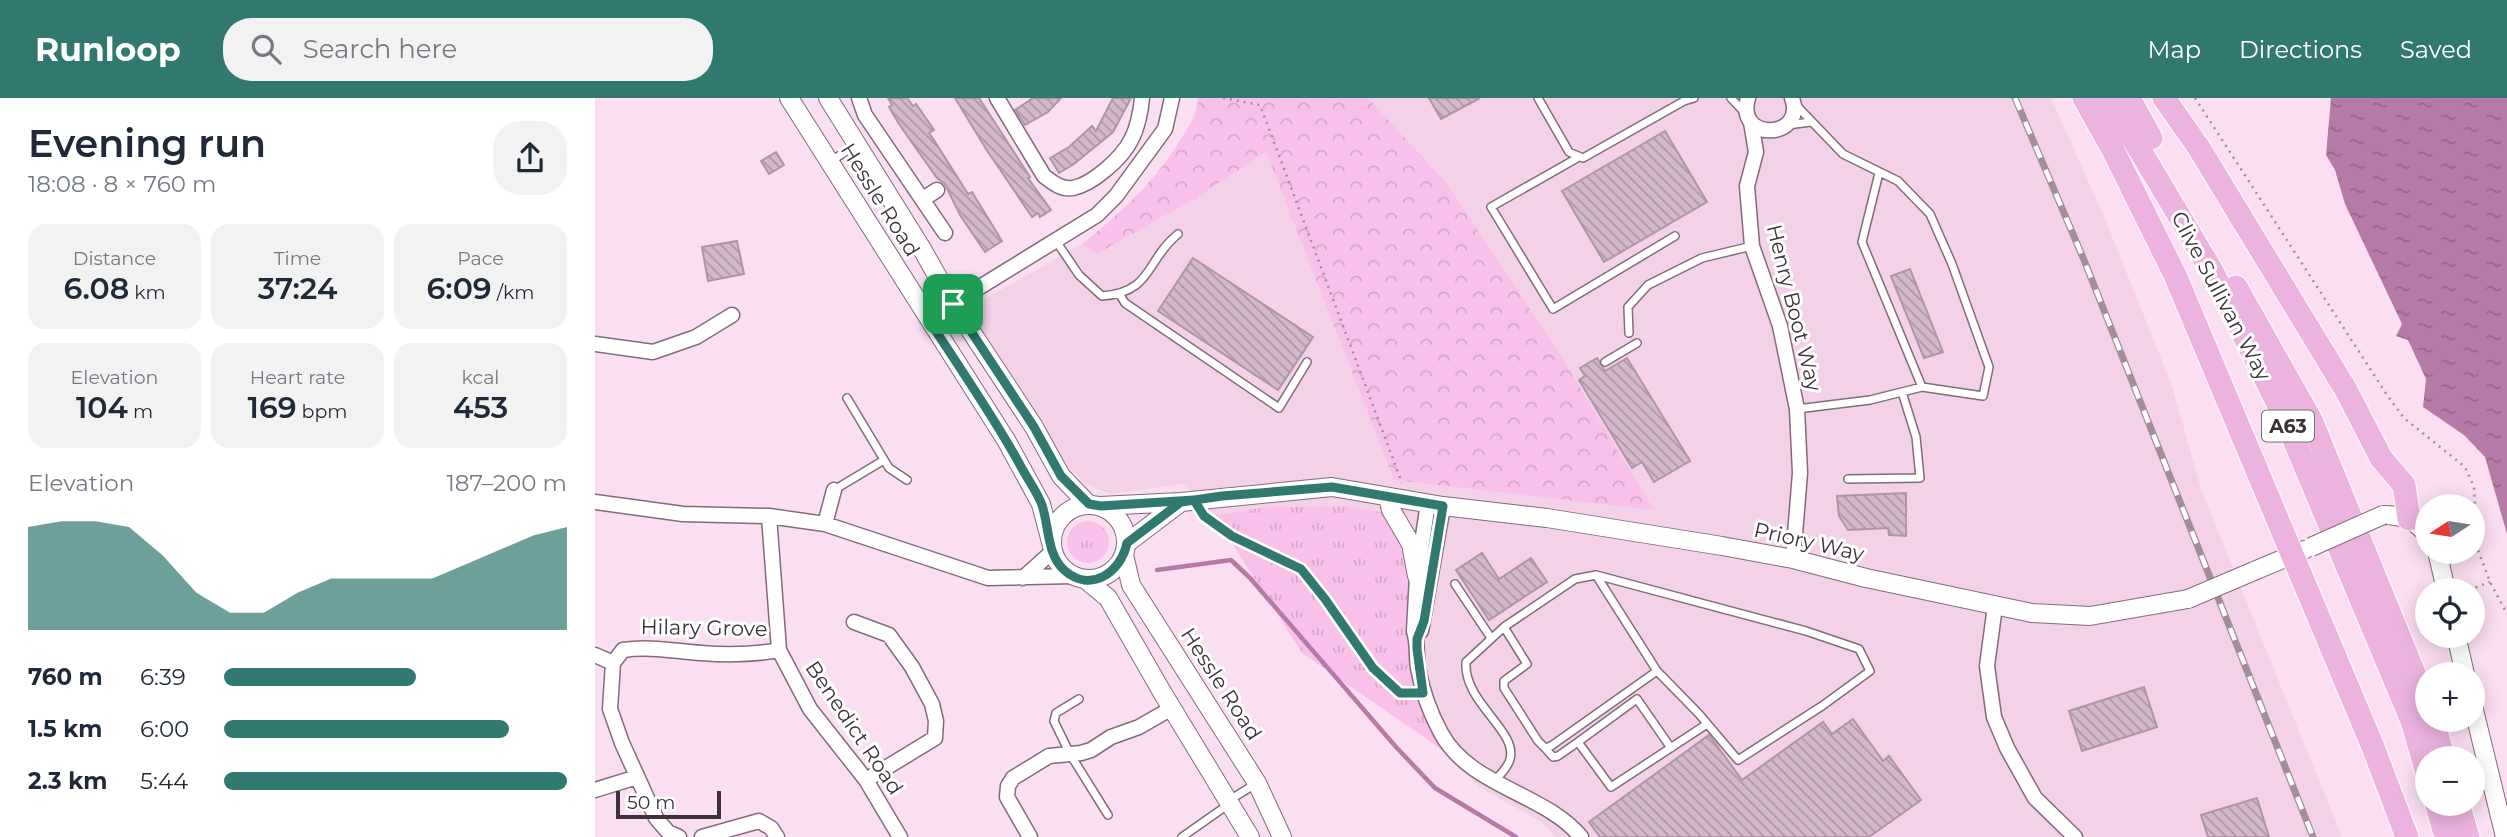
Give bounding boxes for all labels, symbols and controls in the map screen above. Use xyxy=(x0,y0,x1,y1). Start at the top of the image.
search box xyxy=(223,18,713,81)
text: Runloop xyxy=(35,29,181,69)
icon: search xyxy=(247,30,285,68)
text: Search here xyxy=(303,33,457,65)
text: Map xyxy=(2148,35,2201,64)
text: Directions xyxy=(2239,35,2362,64)
text: Saved xyxy=(2400,35,2472,64)
text: Evening run xyxy=(28,120,266,167)
button: share xyxy=(493,121,567,195)
street label: Hessle Road xyxy=(836,138,925,261)
text: 18:08 · 8 × 760 m xyxy=(28,170,216,198)
street label: Clive Sullivan Way xyxy=(2166,207,2277,385)
street label: Henry Boot Way xyxy=(1762,222,1827,394)
text: Distance xyxy=(73,247,156,270)
text: Time xyxy=(274,247,321,270)
text: Pace xyxy=(457,247,504,270)
text: 6.08 xyxy=(63,270,129,307)
text: 37:24 xyxy=(258,270,337,307)
text: 6:09 xyxy=(427,270,492,307)
pin xyxy=(923,274,983,334)
text: km xyxy=(129,281,166,304)
text: /km xyxy=(492,281,534,304)
icon: arrive xyxy=(934,285,972,323)
text: Elevation xyxy=(71,366,158,389)
text: Heart rate xyxy=(250,366,345,389)
text: kcal xyxy=(462,366,499,389)
text: 104 xyxy=(76,389,128,426)
text: 169 xyxy=(248,389,297,426)
text: 453 xyxy=(453,389,508,426)
text: m xyxy=(128,400,153,423)
text: bpm xyxy=(297,400,347,423)
road number: A63 xyxy=(2262,410,2314,442)
text: Elevation xyxy=(28,469,134,497)
text: 187–200 m xyxy=(447,469,567,497)
north arrow xyxy=(2415,494,2485,564)
map controls xyxy=(2415,494,2485,816)
street label: Priory Way xyxy=(1752,517,1867,566)
button: locate xyxy=(2415,578,2485,648)
street label: Hilary Grove xyxy=(640,614,768,641)
street label: Hessle Road xyxy=(1176,623,1267,745)
street label: Benedict Road xyxy=(800,656,908,799)
button: + xyxy=(2415,662,2485,732)
text: 760 m xyxy=(28,663,103,691)
text: 6:39 xyxy=(140,663,186,691)
text: 1.5 km xyxy=(28,715,102,743)
text: 6:00 xyxy=(140,715,189,743)
button: − xyxy=(2415,746,2485,816)
text: 2.3 km xyxy=(28,767,107,795)
text: 5:44 xyxy=(140,767,188,795)
scale bar xyxy=(616,788,721,820)
text: 50 m xyxy=(627,791,675,814)

